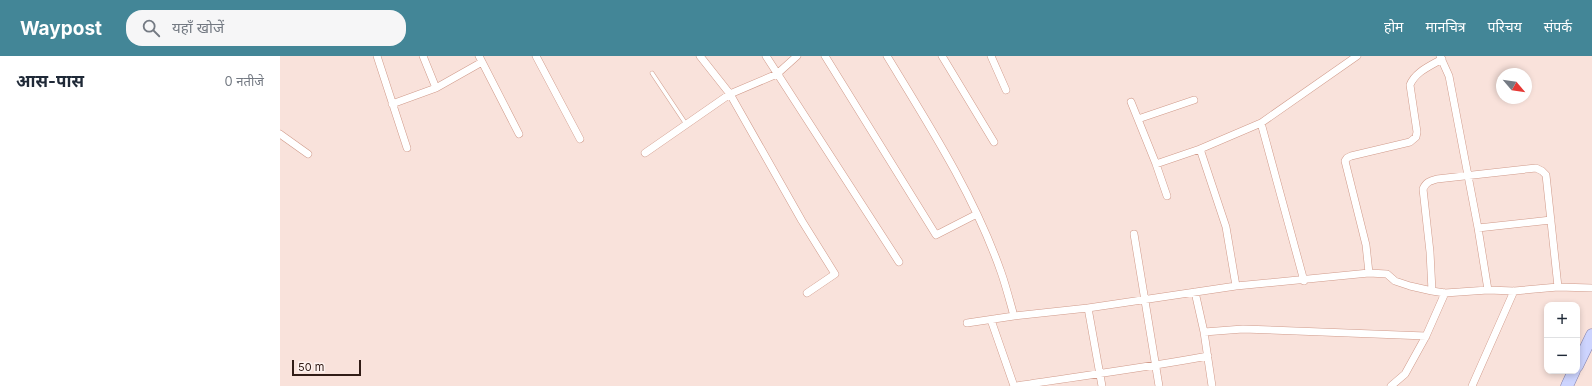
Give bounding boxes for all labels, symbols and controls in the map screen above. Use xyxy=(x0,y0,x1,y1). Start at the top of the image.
search box xyxy=(126,10,406,46)
text: Waypost xyxy=(20,17,102,40)
icon: search xyxy=(140,17,162,39)
text: यहाँ खोजें xyxy=(172,18,224,37)
text: होम xyxy=(1384,18,1403,35)
text: मानचित्र xyxy=(1425,18,1466,35)
text: परिचय xyxy=(1488,18,1522,35)
text: संपर्क xyxy=(1544,18,1572,35)
north arrow xyxy=(1496,68,1532,104)
text: आस-पास xyxy=(16,71,84,91)
text: 0 नतीजे xyxy=(225,73,264,89)
map controls xyxy=(1544,302,1580,374)
button: + xyxy=(1544,302,1580,338)
button: − xyxy=(1544,338,1580,374)
scale bar xyxy=(292,358,361,377)
text: 50 m xyxy=(298,360,324,374)

